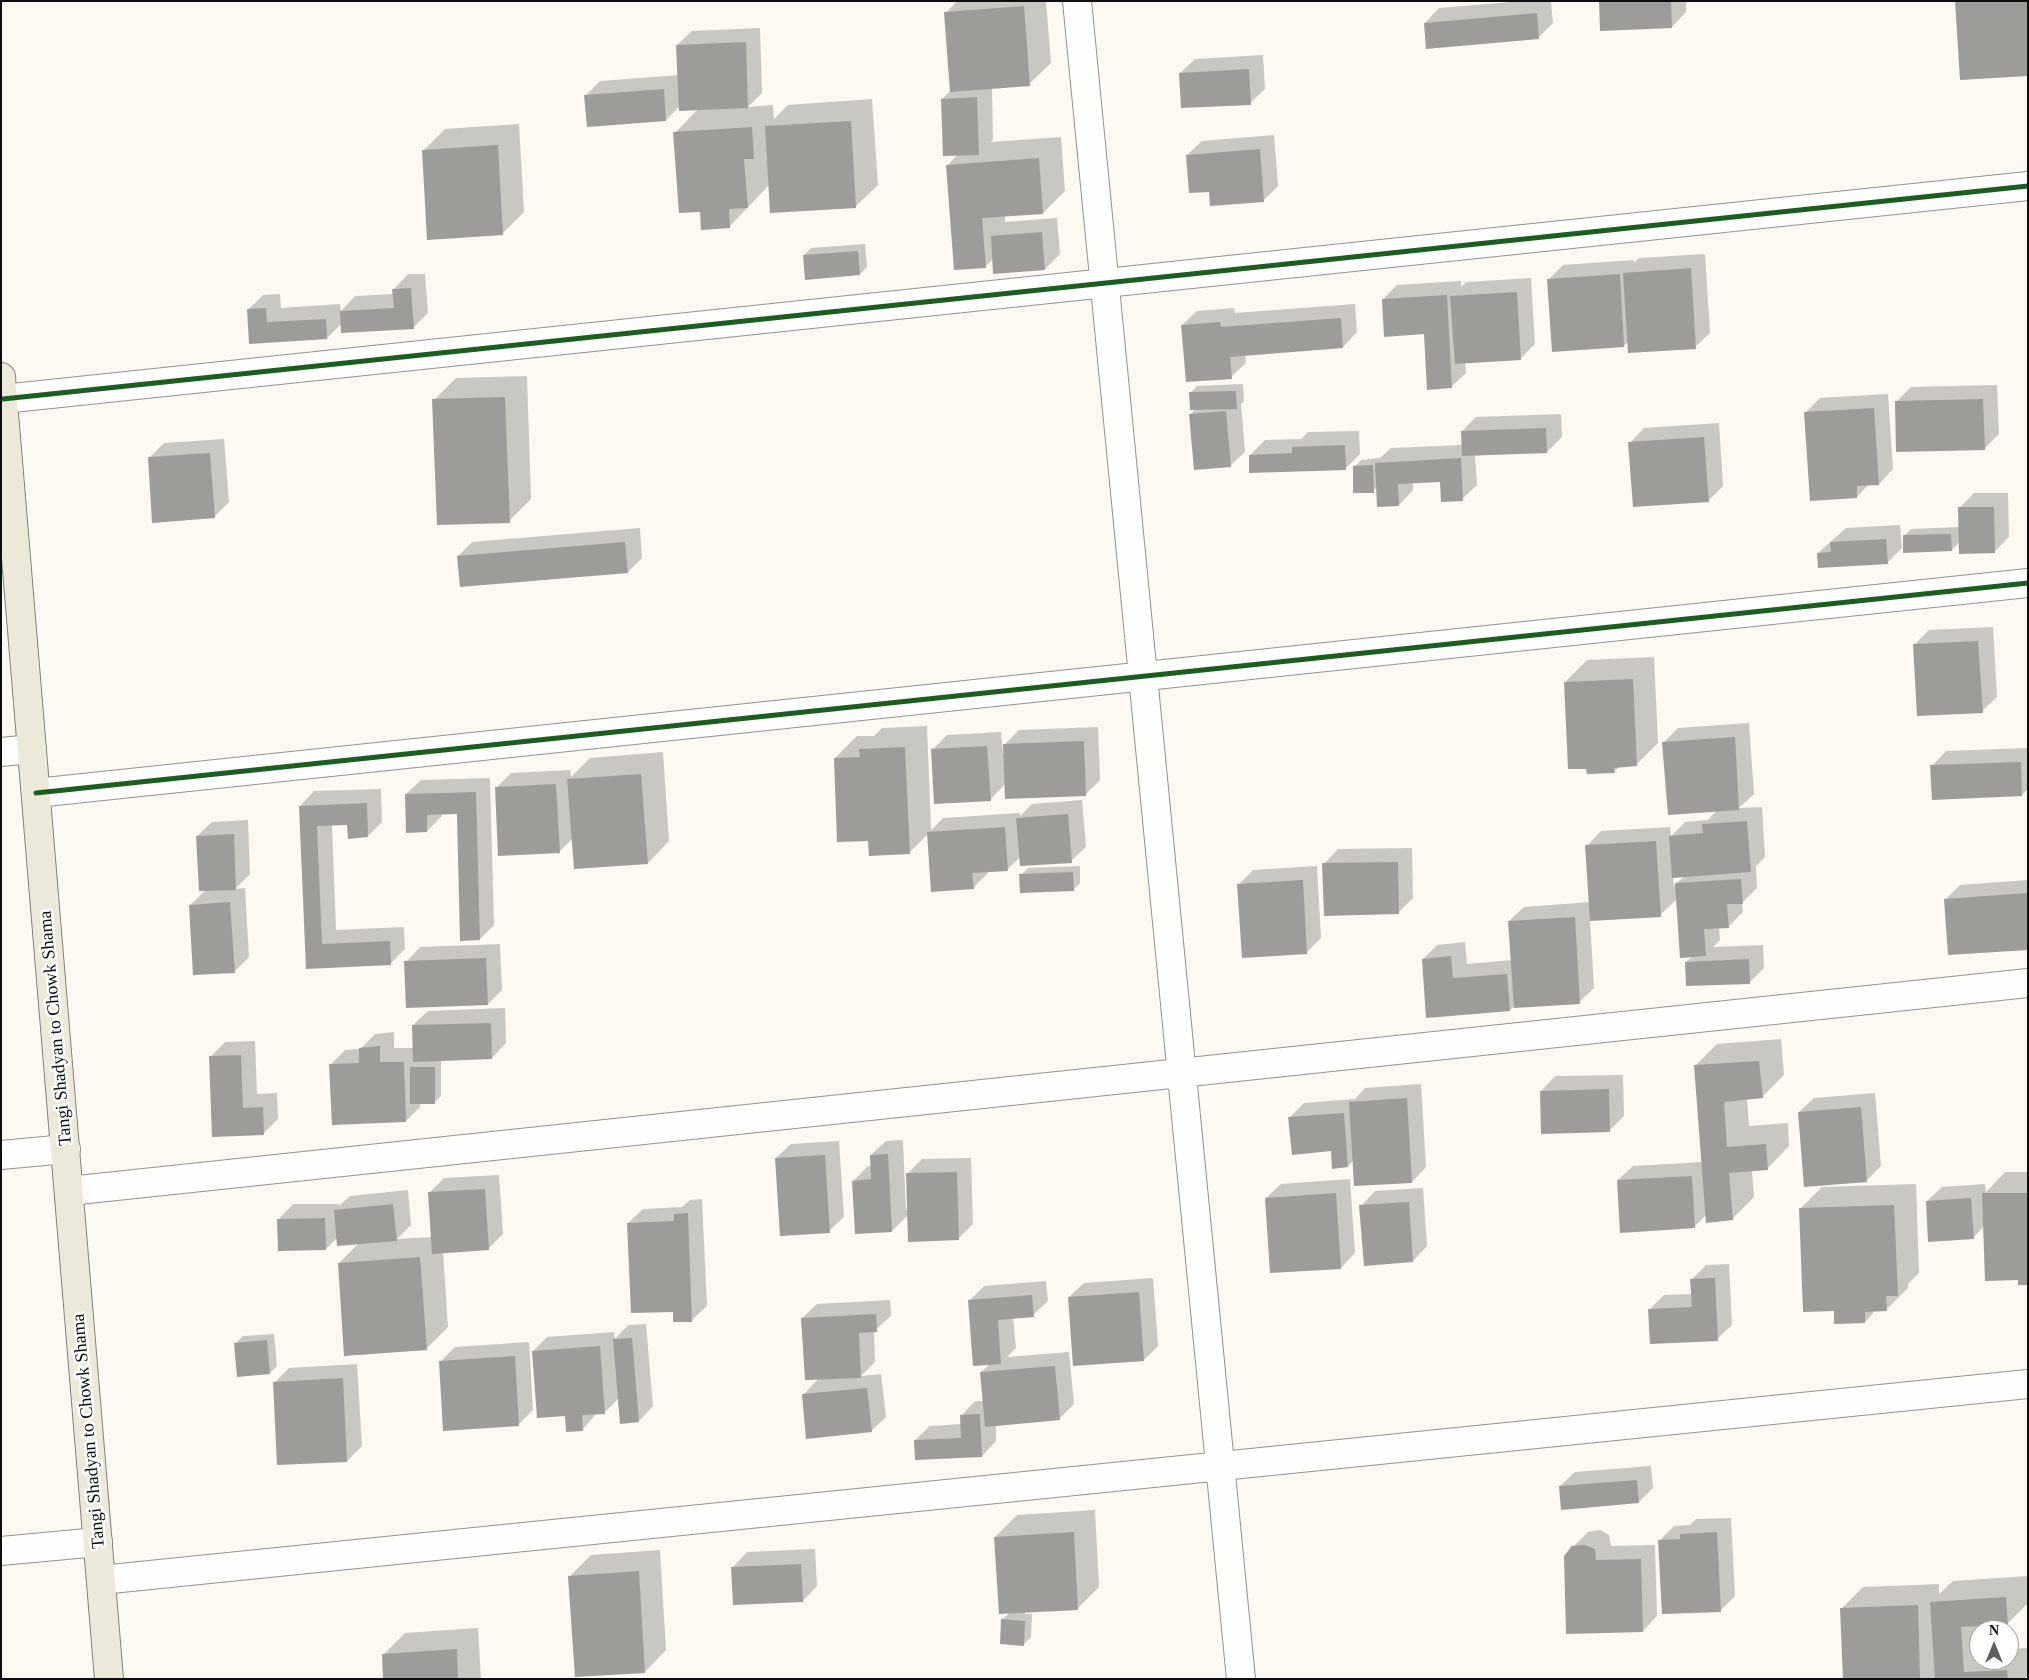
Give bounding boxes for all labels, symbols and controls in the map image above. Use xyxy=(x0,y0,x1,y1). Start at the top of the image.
street label: Tangi Shadyan to Chowk Shama xyxy=(35,910,77,1146)
street label: Tangi Shadyan to Chowk Shama xyxy=(68,1313,110,1549)
north arrow xyxy=(1969,1620,2019,1670)
text: N xyxy=(1989,1623,1999,1638)

